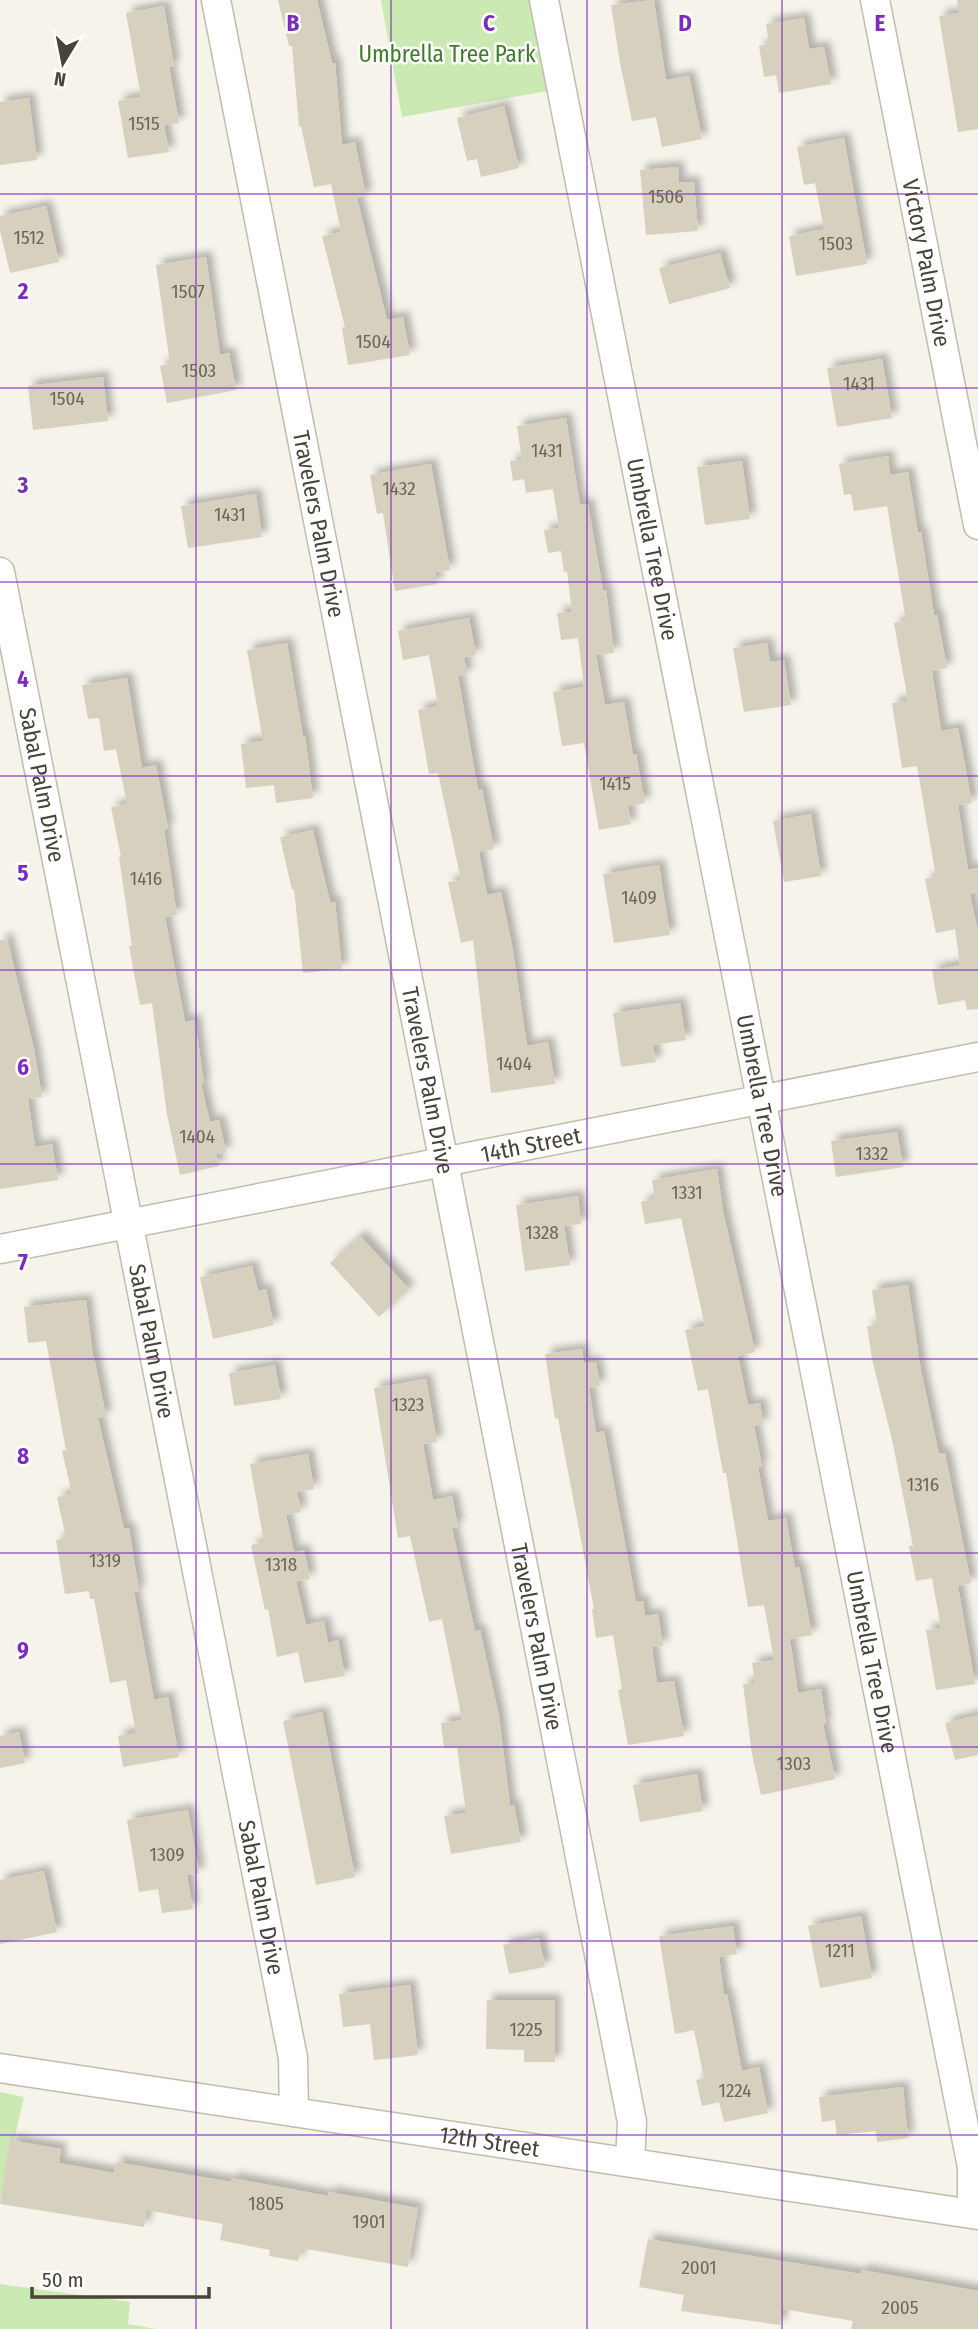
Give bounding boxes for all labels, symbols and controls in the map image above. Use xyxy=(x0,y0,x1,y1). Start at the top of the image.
text: B xyxy=(287,9,300,37)
text: C xyxy=(483,9,495,37)
text: D xyxy=(678,9,692,37)
text: E xyxy=(875,9,886,37)
north arrow xyxy=(28,28,98,98)
park label: Umbrella Tree Park xyxy=(358,40,536,68)
text: N xyxy=(53,67,68,92)
house number: 1515 xyxy=(128,112,160,135)
street label: Victory Palm Drive xyxy=(896,177,957,349)
house number: 1506 xyxy=(648,185,684,208)
house number: 1512 xyxy=(14,226,45,249)
house number: 1503 xyxy=(819,232,853,255)
text: 2 xyxy=(17,277,29,305)
house number: 1507 xyxy=(171,280,205,303)
house number: 1504 xyxy=(355,330,391,353)
house number: 1503 xyxy=(182,359,216,382)
house number: 1431 xyxy=(843,372,875,395)
house number: 1504 xyxy=(49,387,85,410)
street label: Travelers Palm Drive xyxy=(287,428,351,620)
house number: 1431 xyxy=(531,439,563,462)
street label: Umbrella Tree Drive xyxy=(621,456,684,643)
text: 3 xyxy=(17,471,29,499)
house number: 1432 xyxy=(382,477,416,500)
house number: 1431 xyxy=(214,503,246,526)
text: 4 xyxy=(17,665,29,693)
street label: Sabal Palm Drive xyxy=(13,705,71,865)
house number: 1415 xyxy=(599,772,631,795)
text: 5 xyxy=(17,859,29,887)
house number: 1416 xyxy=(130,867,162,890)
house number: 1409 xyxy=(621,886,657,909)
street label: Travelers Palm Drive xyxy=(396,985,460,1176)
street label: Umbrella Tree Drive xyxy=(731,1012,794,1199)
house number: 1404 xyxy=(496,1052,532,1075)
text: 6 xyxy=(17,1053,29,1081)
street label: 14th Street xyxy=(478,1121,584,1168)
house number: 1404 xyxy=(179,1125,215,1148)
house number: 1332 xyxy=(856,1142,888,1165)
house number: 1331 xyxy=(671,1181,703,1204)
house number: 1328 xyxy=(525,1221,559,1244)
text: 7 xyxy=(18,1248,28,1276)
street label: Sabal Palm Drive xyxy=(123,1261,181,1421)
house number: 1323 xyxy=(392,1393,424,1416)
text: 8 xyxy=(17,1442,29,1470)
house number: 1316 xyxy=(907,1473,939,1496)
street label: Travelers Palm Drive xyxy=(505,1541,569,1733)
house number: 1319 xyxy=(89,1549,121,1572)
house number: 1318 xyxy=(265,1553,297,1576)
street label: Umbrella Tree Drive xyxy=(841,1568,904,1755)
text: 9 xyxy=(17,1636,29,1664)
house number: 1303 xyxy=(777,1752,811,1775)
street label: Sabal Palm Drive xyxy=(232,1818,290,1977)
house number: 1309 xyxy=(150,1843,184,1866)
house number: 1211 xyxy=(825,1939,855,1962)
house number: 1225 xyxy=(510,2018,542,2041)
house number: 1224 xyxy=(719,2079,751,2102)
street label: 12th Street xyxy=(438,2120,542,2163)
house number: 1805 xyxy=(248,2192,284,2215)
house number: 1901 xyxy=(352,2210,386,2233)
scale bar xyxy=(32,2256,208,2300)
house number: 2001 xyxy=(681,2256,717,2279)
text: 50 m xyxy=(42,2267,84,2293)
house number: 2005 xyxy=(882,2296,918,2319)

